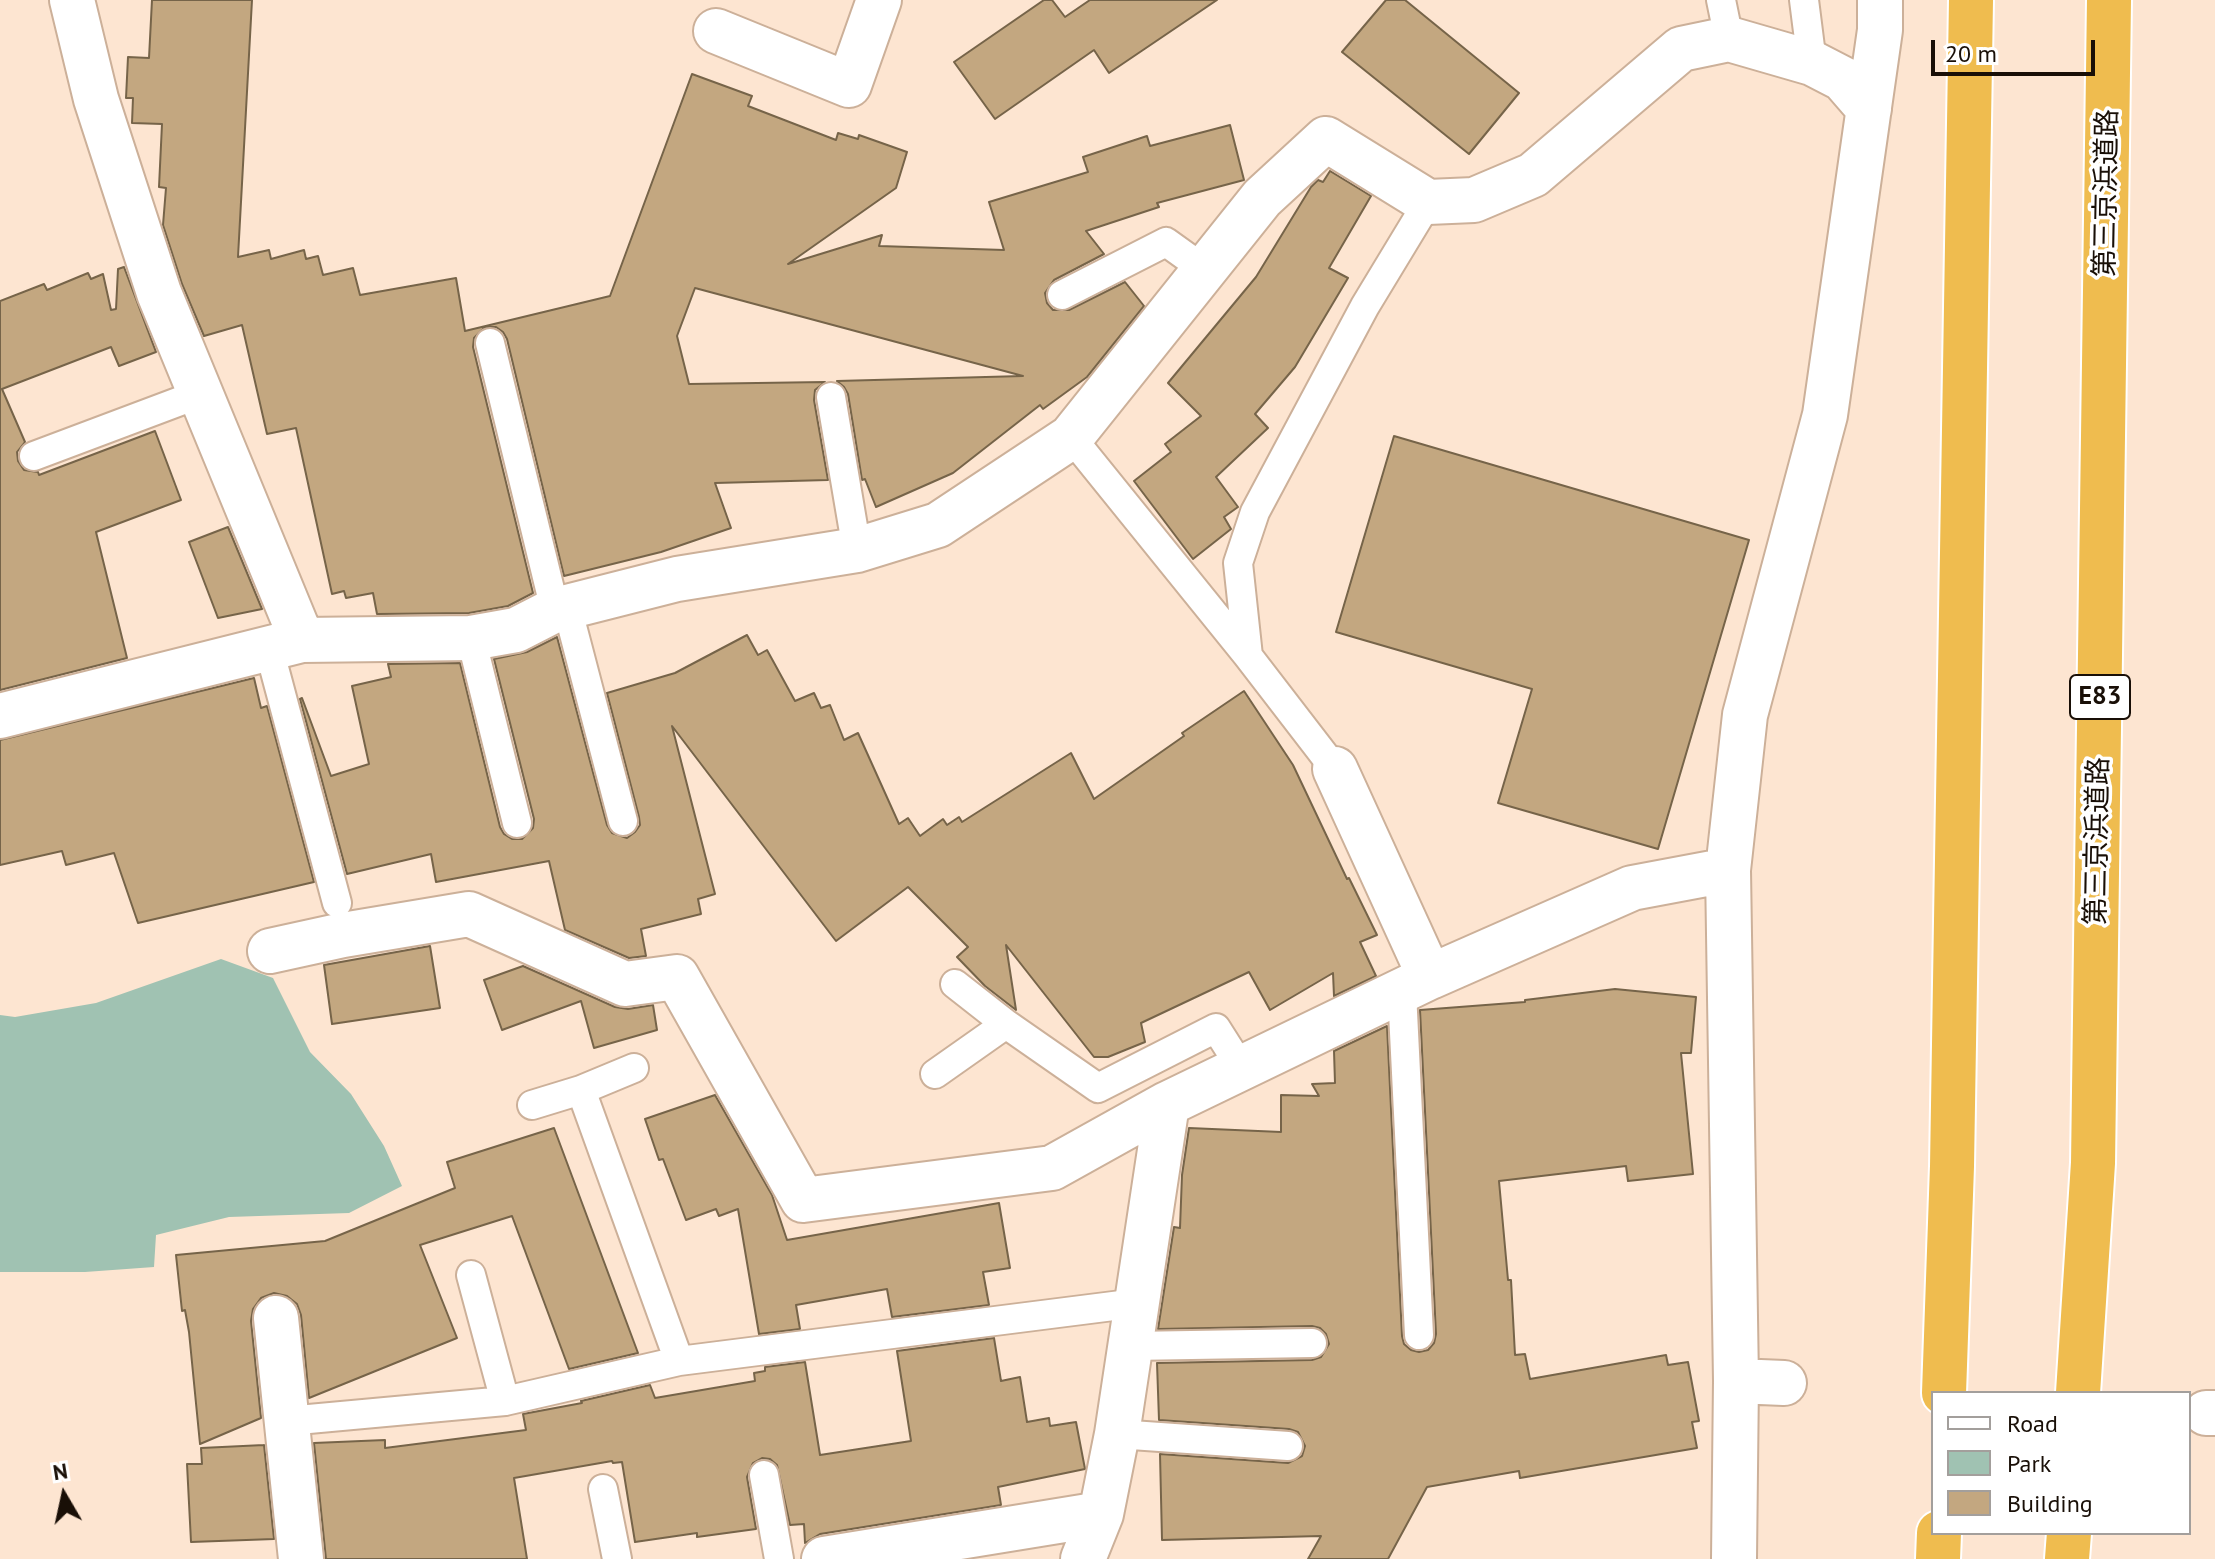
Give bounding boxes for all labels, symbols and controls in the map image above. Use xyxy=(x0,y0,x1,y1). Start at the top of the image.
scale bar xyxy=(1935,24,2099,74)
text: 20 m xyxy=(1945,38,1997,69)
street label: 第三京浜道路 xyxy=(2089,109,2125,277)
road number: E83 xyxy=(2070,675,2130,719)
street label: 第三京浜道路 xyxy=(2080,757,2116,925)
legend xyxy=(1931,1391,2191,1535)
text: Road xyxy=(2007,1408,2058,1439)
text: Park xyxy=(2007,1448,2051,1479)
north arrow xyxy=(24,1455,104,1535)
text: N xyxy=(51,1456,70,1486)
text: Building xyxy=(2007,1488,2093,1519)

